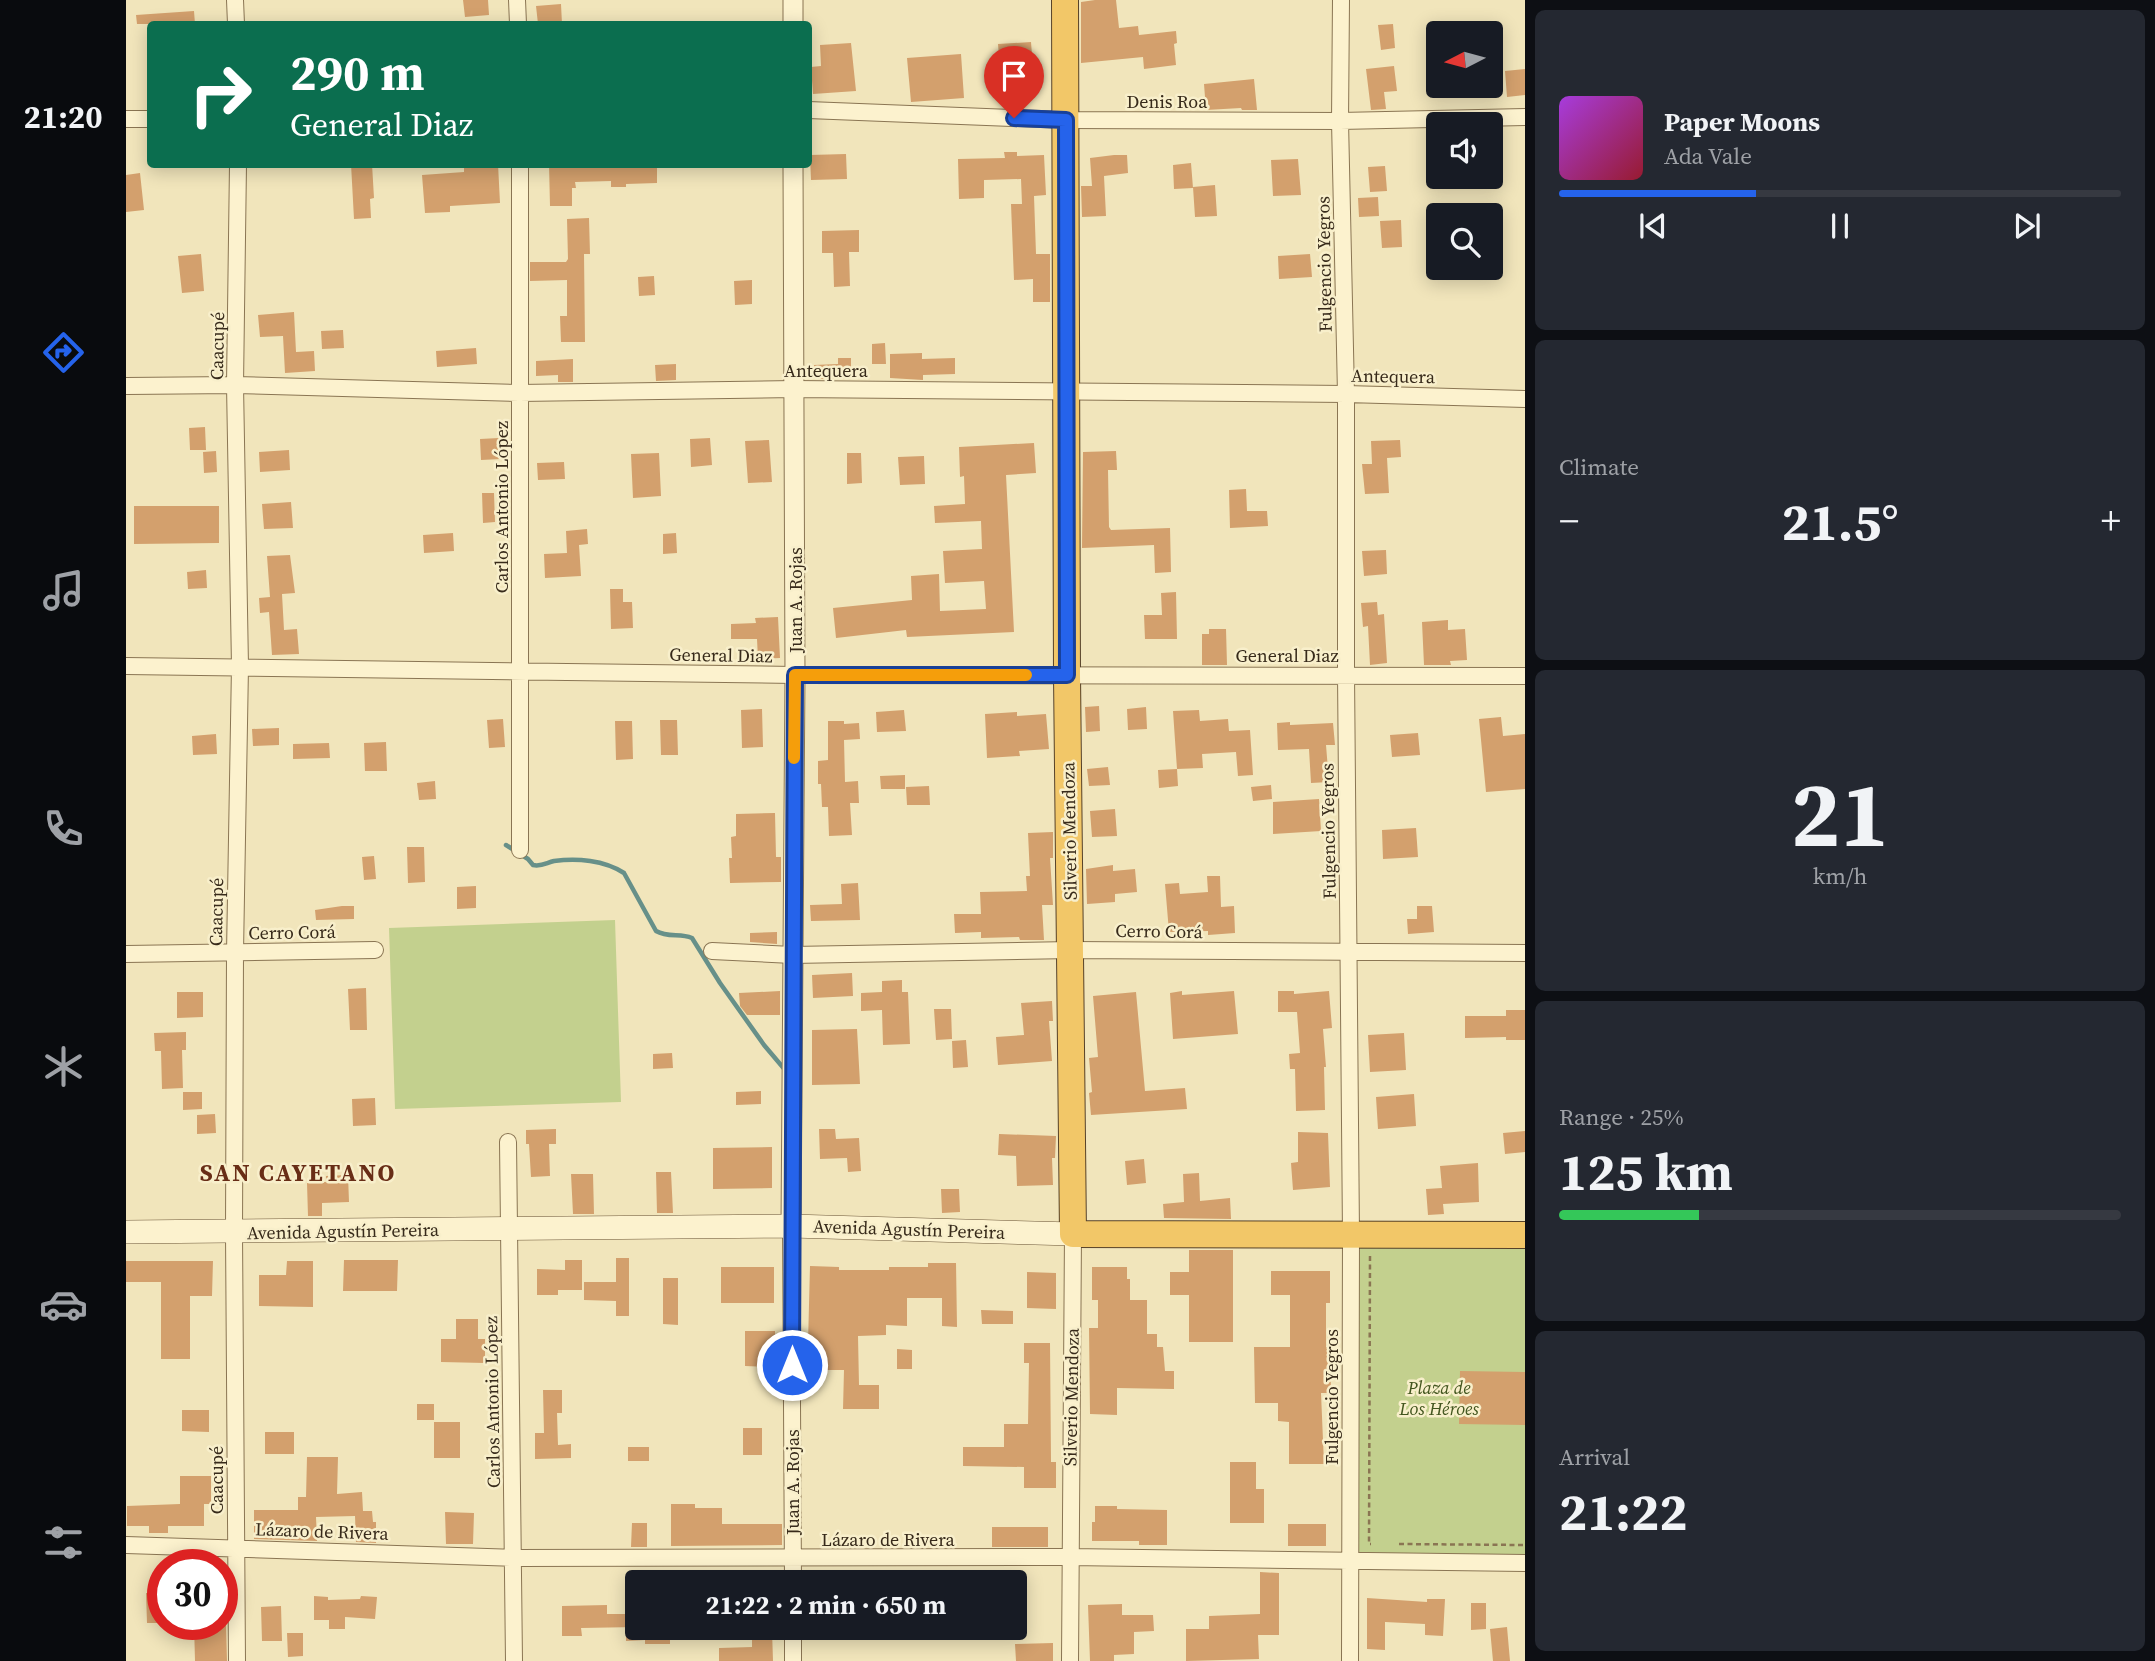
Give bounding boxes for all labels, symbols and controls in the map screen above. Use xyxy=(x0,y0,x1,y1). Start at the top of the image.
north arrow xyxy=(1426,21,1503,98)
map controls xyxy=(1426,21,1503,280)
text: 290 m xyxy=(290,39,425,106)
pin xyxy=(984,46,1044,118)
icon: right xyxy=(175,49,266,140)
icon: arrive xyxy=(995,57,1033,95)
street label: Denis Roa xyxy=(1127,89,1208,114)
text: 21:20 xyxy=(24,95,102,139)
text: General Diaz xyxy=(290,103,473,147)
text: Paper Moons xyxy=(1664,104,1820,140)
button: sound xyxy=(1426,112,1503,189)
text: Ada Vale xyxy=(1664,140,1752,172)
street label: Fulgencio Yegros xyxy=(1310,196,1338,332)
button: search xyxy=(1426,203,1503,280)
icon: previous xyxy=(1634,207,1672,245)
icon: pause xyxy=(1821,207,1859,245)
icon: next xyxy=(2008,207,2046,245)
street label: Caacupé xyxy=(204,312,230,380)
icon: directions xyxy=(39,328,88,377)
street label: Antequera xyxy=(784,358,869,383)
street label: Antequera xyxy=(1351,363,1436,389)
street label: Carlos Antonio López xyxy=(489,421,514,593)
text: Climate xyxy=(1559,451,1639,483)
text: 21.5° xyxy=(1781,486,1899,557)
text: − xyxy=(1559,495,1579,547)
text: + xyxy=(2101,495,2121,547)
street label: Juan A. Rojas xyxy=(783,547,808,654)
icon: music xyxy=(39,566,88,615)
street label: General Diaz xyxy=(669,642,773,668)
street label: General Diaz xyxy=(1235,643,1339,668)
text: 21 xyxy=(1791,752,1889,876)
street label: Silverio Mendoza xyxy=(1055,761,1083,900)
street label: Fulgencio Yegros xyxy=(1314,763,1342,899)
icon: phone xyxy=(39,804,88,853)
text: km/h xyxy=(1813,860,1867,892)
street label: Caacupé xyxy=(203,878,229,946)
street label: Cerro Corá xyxy=(1115,918,1204,944)
street label: Cerro Corá xyxy=(248,919,337,945)
icon: climate xyxy=(39,1042,88,1091)
text: Range · 25% xyxy=(1559,1101,1684,1133)
text: 125 km xyxy=(1559,1136,1733,1207)
district label: SAN CAYETANO xyxy=(200,1156,396,1189)
street label: Avenida Agustín Pereira xyxy=(812,1213,1006,1245)
street label: Avenida Agustín Pereira xyxy=(247,1217,440,1245)
icon: car xyxy=(39,1280,88,1329)
street label: Carlos Antonio López xyxy=(478,1316,506,1488)
street label: Silverio Mendoza xyxy=(1057,1327,1085,1466)
position arrow xyxy=(755,1328,829,1402)
street label: Fulgencio Yegros xyxy=(1319,1329,1344,1465)
park label: Plaza de Los Héroes xyxy=(1398,1375,1479,1421)
street label: Juan A. Rojas xyxy=(780,1429,805,1536)
text: Arrival xyxy=(1559,1441,1630,1473)
street label: Caacupé xyxy=(204,1446,229,1514)
text: 21:22 xyxy=(1559,1476,1687,1547)
street label: Lázaro de Rivera xyxy=(255,1516,390,1546)
icon: filters xyxy=(39,1518,88,1567)
street label: Lázaro de Rivera xyxy=(821,1527,956,1552)
speed limit sign: 30 xyxy=(147,1549,238,1640)
text: 21:22 · 2 min · 650 m xyxy=(706,1587,946,1623)

